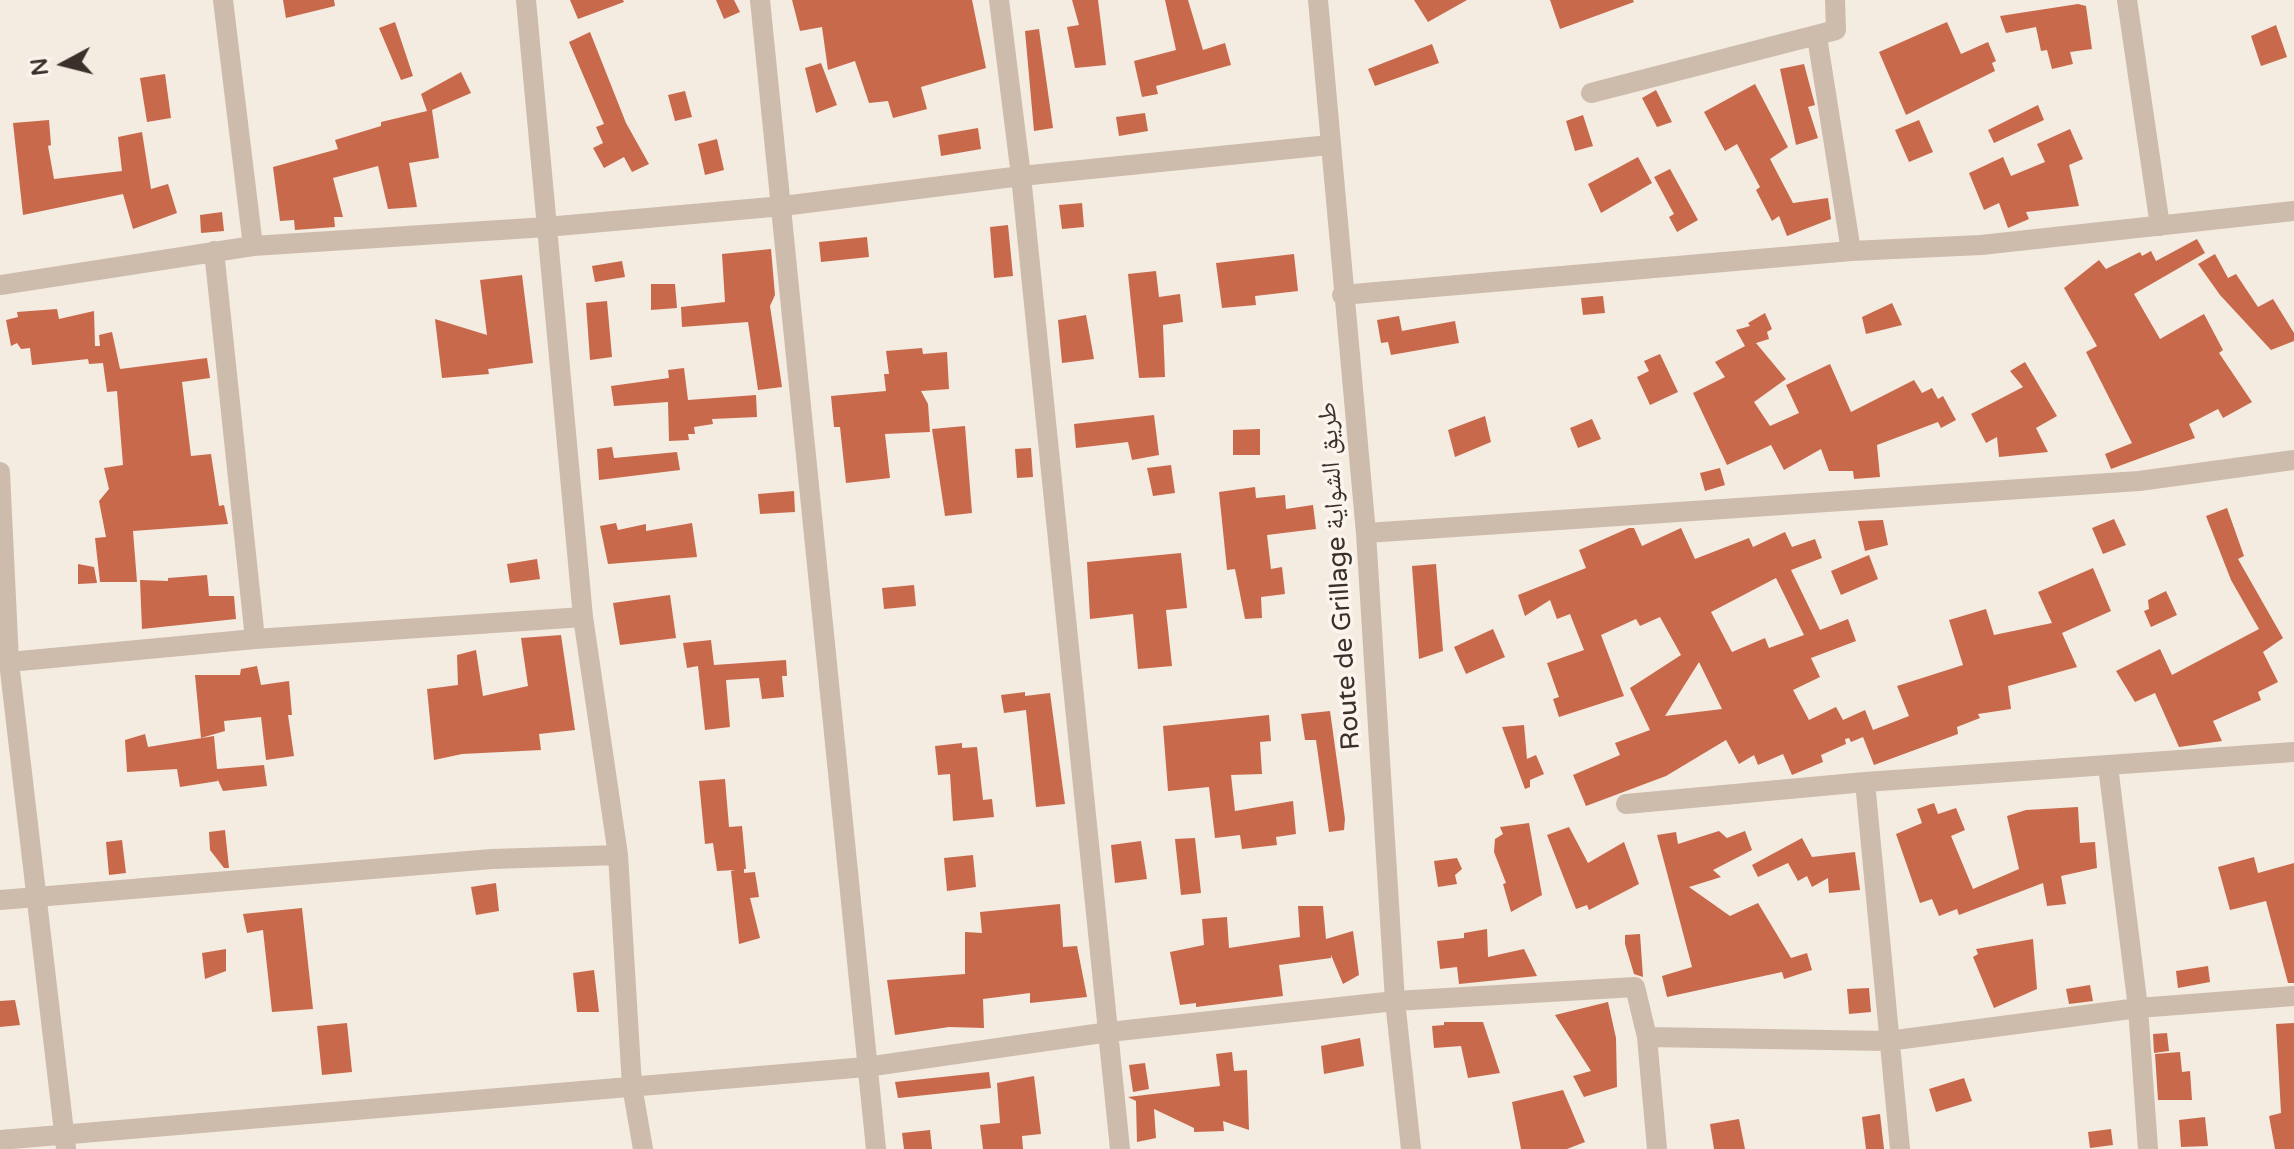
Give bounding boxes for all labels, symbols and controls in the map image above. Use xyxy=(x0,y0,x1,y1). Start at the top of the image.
north arrow xyxy=(24,24,104,104)
text: N xyxy=(26,57,54,77)
street label: Route de Grillage طريق الشواية xyxy=(1312,401,1368,751)

